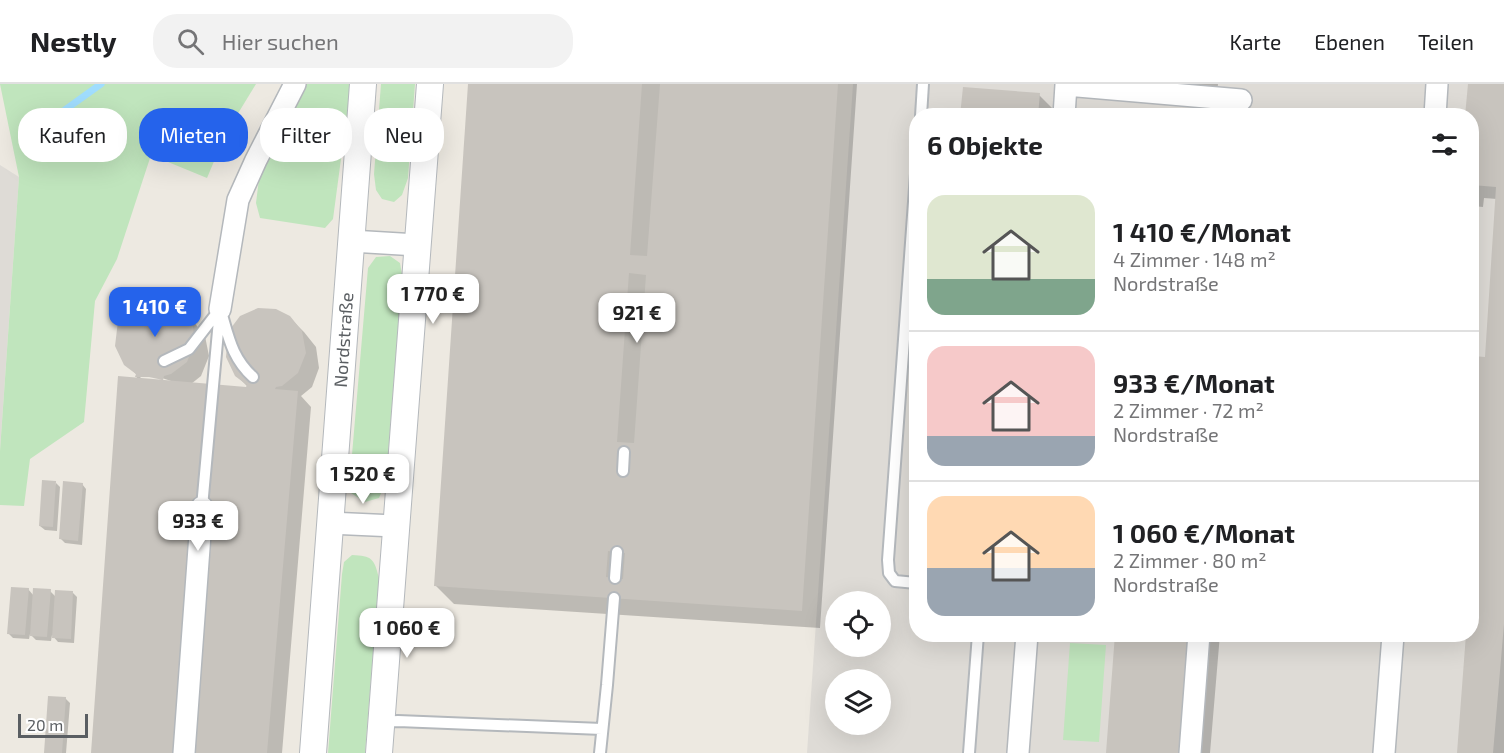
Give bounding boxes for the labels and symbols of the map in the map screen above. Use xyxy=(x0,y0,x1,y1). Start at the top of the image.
pin: 1 770 € xyxy=(378,274,488,325)
pin: 1 410 € xyxy=(100,287,210,338)
street label: Nordstraße xyxy=(329,292,357,388)
pin: 921 € xyxy=(595,293,679,344)
pin: 1 520 € xyxy=(308,454,418,505)
pin: 933 € xyxy=(156,501,240,552)
pin: 1 060 € xyxy=(352,608,462,659)
scale bar xyxy=(18,711,88,738)

